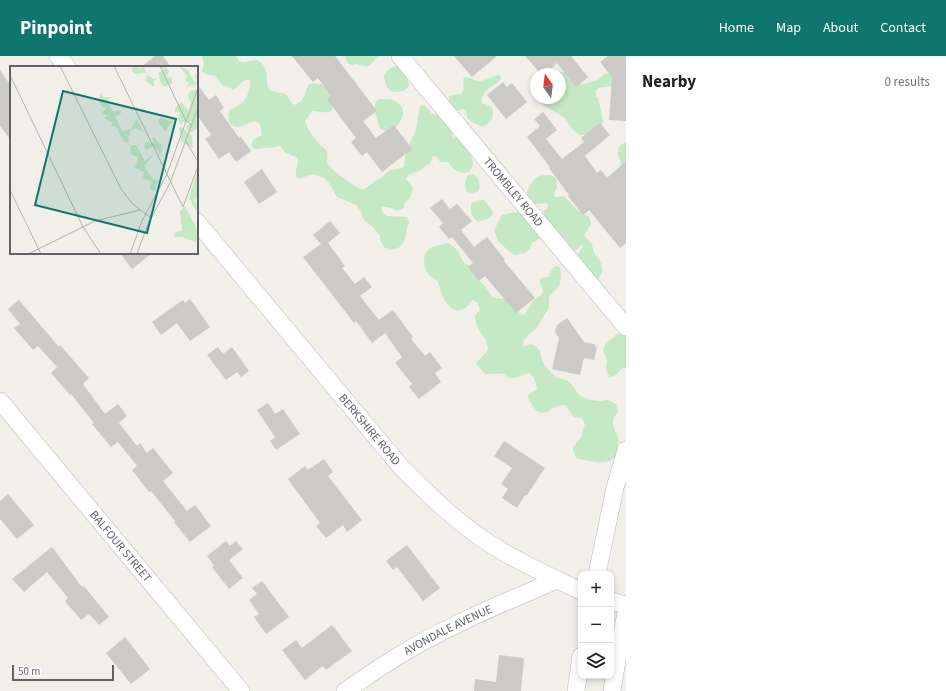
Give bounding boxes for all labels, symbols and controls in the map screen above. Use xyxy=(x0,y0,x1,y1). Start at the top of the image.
text: Pinpoint xyxy=(20,15,92,42)
text: Home xyxy=(719,18,754,38)
text: Map xyxy=(776,18,801,38)
text: About xyxy=(823,18,858,38)
text: Contact xyxy=(880,18,926,38)
inset map xyxy=(10,66,198,254)
north arrow xyxy=(530,68,566,104)
text: Nearby xyxy=(642,70,696,94)
text: 0 results xyxy=(885,73,930,91)
street label: TROMBLEY ROAD xyxy=(479,153,547,230)
street label: BERKSHIRE ROAD xyxy=(335,390,405,469)
street label: BALFOUR STREET xyxy=(86,507,156,586)
map controls xyxy=(578,571,614,679)
button: + xyxy=(578,571,614,607)
street label: AVONDALE AVENUE xyxy=(400,600,495,659)
button: − xyxy=(578,607,614,643)
button: layers xyxy=(578,643,614,679)
scale bar xyxy=(12,663,114,682)
text: 50 m xyxy=(18,664,40,679)

